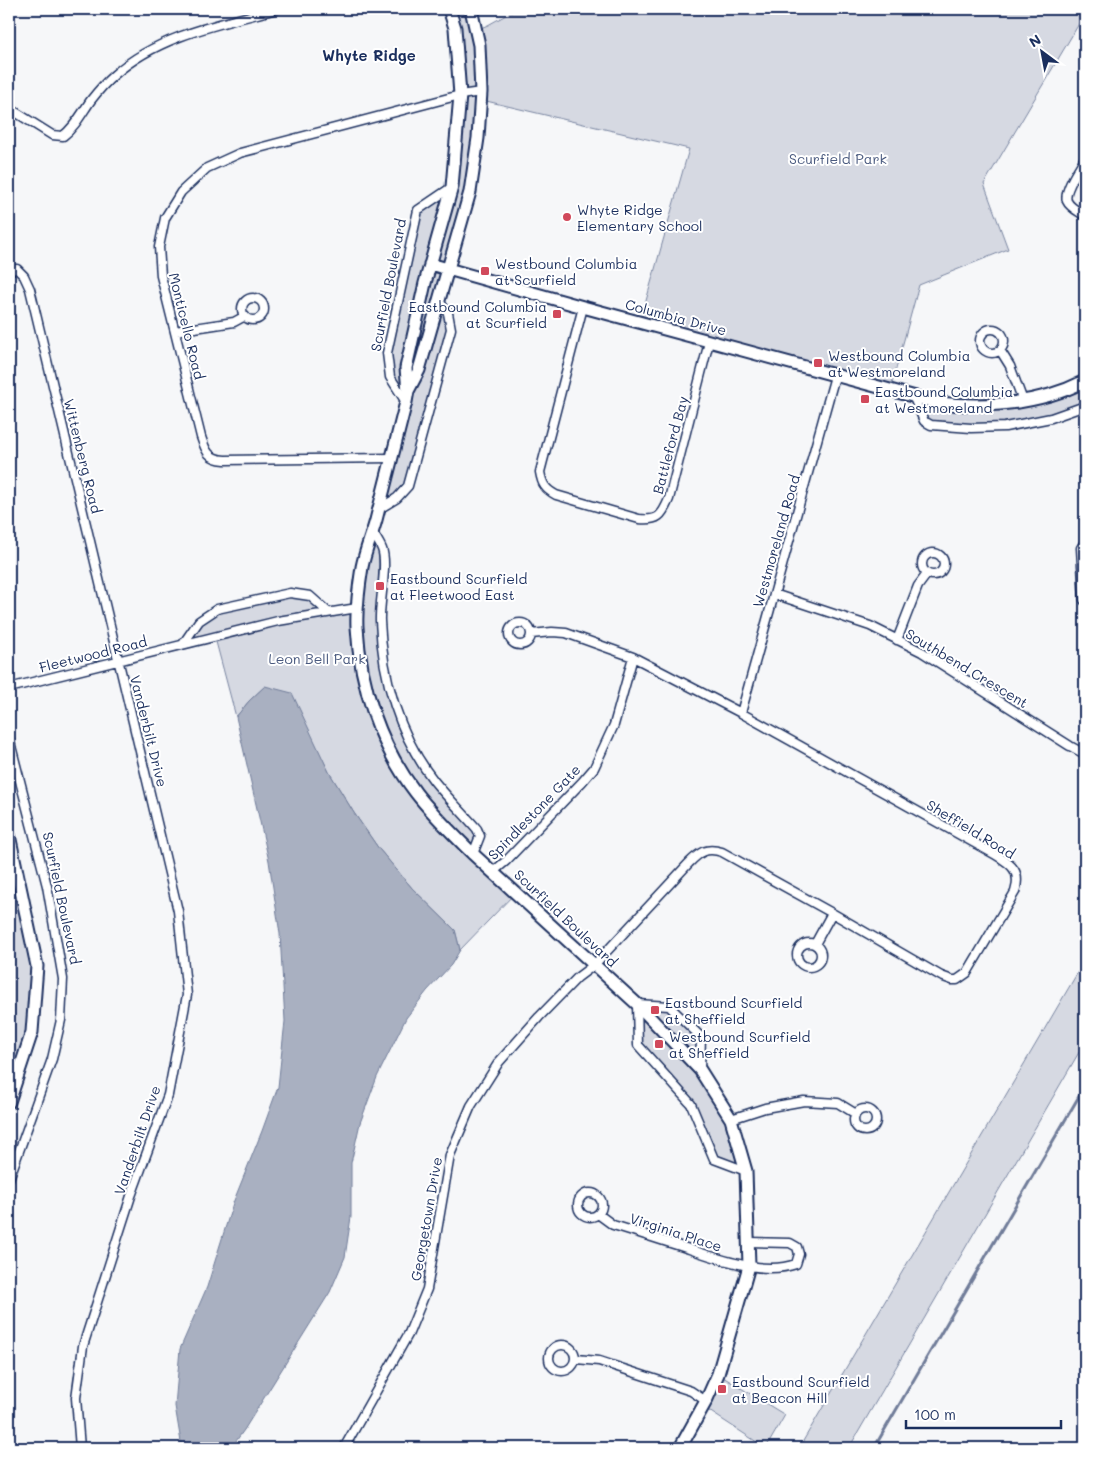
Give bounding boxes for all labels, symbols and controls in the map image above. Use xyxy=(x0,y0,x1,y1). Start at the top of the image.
north arrow xyxy=(1016,28,1066,78)
text: N xyxy=(1025,30,1044,51)
district label: Whyte Ridge xyxy=(322,45,416,65)
park label: Scurfield Park xyxy=(789,149,887,168)
place label: Whyte Ridge Elementary School xyxy=(577,200,703,235)
marker: Whyte Ridge Elementary School xyxy=(561,211,573,223)
street label: Scurfield Boulevard xyxy=(366,217,410,353)
place label: Westbound Columbia at Scurfield xyxy=(495,254,637,289)
marker: Westbound Columbia at Scurfield xyxy=(479,265,491,277)
street label: Monticello Road xyxy=(165,271,209,381)
street label: Columbia Drive xyxy=(623,294,729,340)
place label: Eastbound Columbia at Scurfield xyxy=(409,297,547,332)
marker: Eastbound Columbia at Scurfield xyxy=(551,308,563,320)
place label: Westbound Columbia at Westmoreland xyxy=(828,346,970,381)
marker: Westbound Columbia at Westmoreland xyxy=(812,357,824,369)
place label: Eastbound Columbia at Westmoreland xyxy=(875,382,1013,417)
marker: Eastbound Columbia at Westmoreland xyxy=(859,393,871,405)
street label: Battleford Bay xyxy=(648,394,692,496)
street label: Wittenberg Road xyxy=(60,397,106,515)
street label: Westmoreland Road xyxy=(748,472,804,610)
place label: Eastbound Scurfield at Fleetwood East xyxy=(390,569,527,604)
marker: Eastbound Scurfield at Fleetwood East xyxy=(374,580,386,592)
street label: Southbend Crescent xyxy=(902,624,1032,712)
street label: Fleetwood Road xyxy=(37,631,149,677)
park label: Leon Bell Park xyxy=(268,649,366,668)
street label: Vanderbilt Drive xyxy=(126,673,172,789)
street label: Spindlestone Gate xyxy=(484,760,584,864)
street label: Sheffield Road xyxy=(923,795,1019,863)
street label: Scurfield Boulevard xyxy=(39,830,85,966)
street label: Scurfield Boulevard xyxy=(510,865,622,971)
place label: Eastbound Scurfield at Sheffield xyxy=(665,993,802,1028)
marker: Eastbound Scurfield at Sheffield xyxy=(649,1004,661,1016)
place label: Westbound Scurfield at Sheffield xyxy=(669,1027,811,1062)
marker: Westbound Scurfield at Sheffield xyxy=(653,1038,665,1050)
street label: Vanderbilt Drive xyxy=(109,1083,165,1197)
street label: Georgetown Drive xyxy=(406,1155,446,1283)
street label: Virginia Place xyxy=(628,1208,724,1256)
place label: Eastbound Scurfield at Beacon Hill xyxy=(732,1372,869,1407)
marker: Eastbound Scurfield at Beacon Hill xyxy=(716,1383,728,1395)
scale bar xyxy=(906,1397,1062,1429)
text: 100 m xyxy=(914,1404,956,1424)

